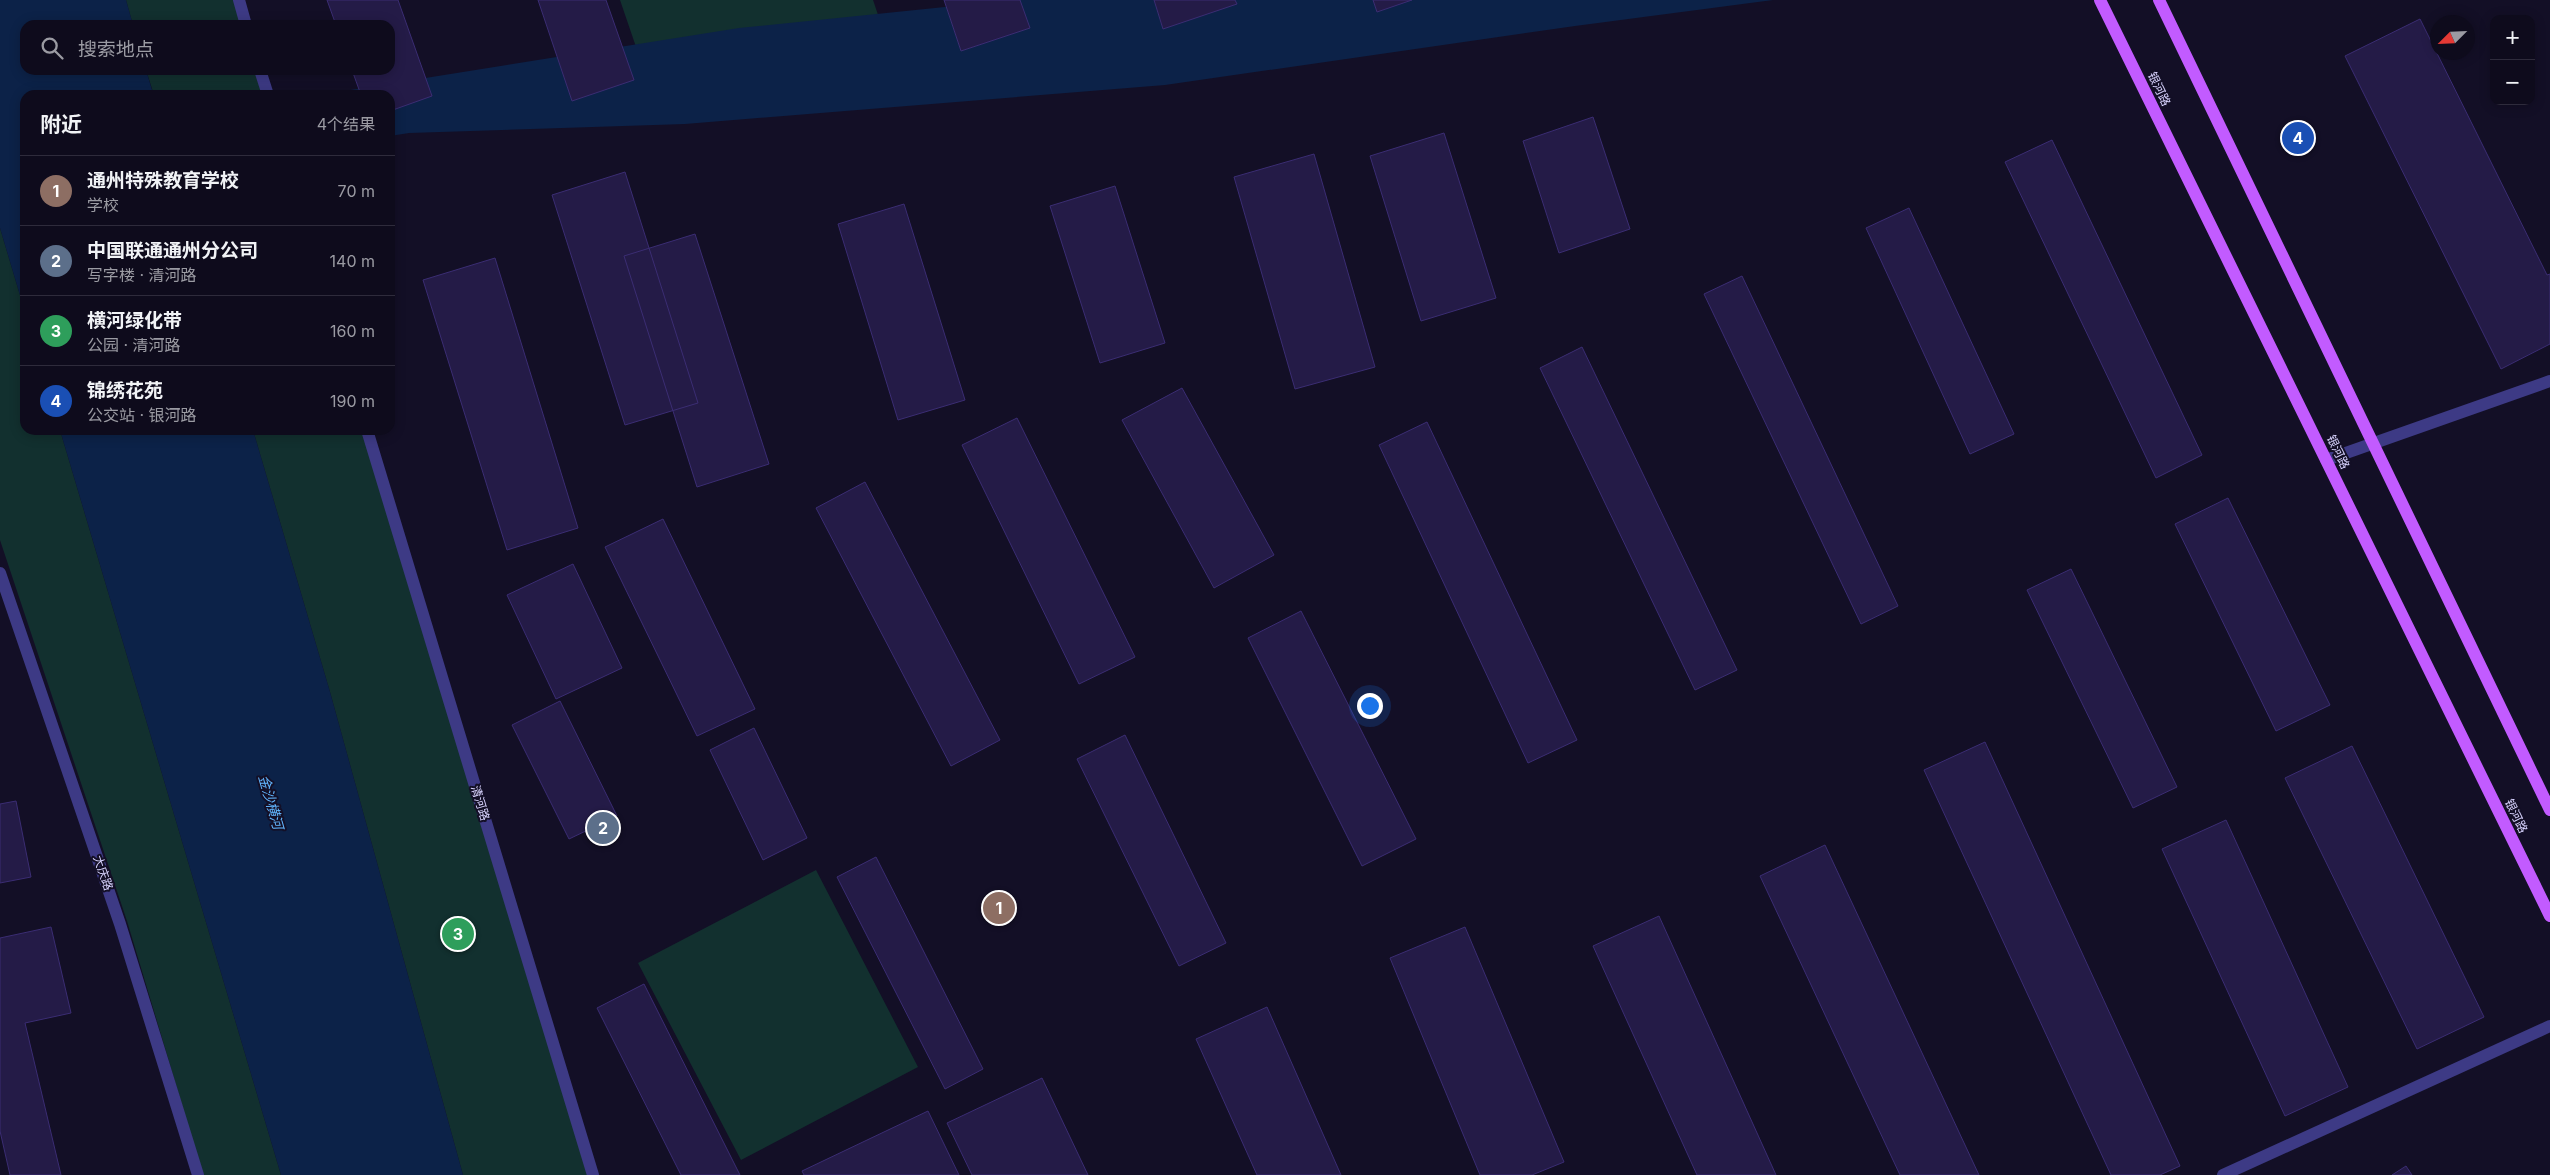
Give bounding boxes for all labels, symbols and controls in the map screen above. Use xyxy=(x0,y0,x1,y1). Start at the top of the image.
north arrow xyxy=(2430,15,2475,60)
map controls xyxy=(2490,15,2535,105)
button: + xyxy=(2490,15,2535,60)
search box xyxy=(20,20,395,75)
icon: search xyxy=(38,34,66,62)
text: 搜索地点 xyxy=(78,38,154,61)
button: − xyxy=(2490,60,2535,105)
street label: 银河路 xyxy=(2145,69,2174,108)
text: 附近 xyxy=(40,112,82,137)
text: 4个结果 xyxy=(317,114,375,134)
pin: 4 xyxy=(2282,119,2314,157)
text: 通州特殊教育学校 xyxy=(87,169,239,192)
text: 1 xyxy=(53,181,59,201)
text: 70 m xyxy=(338,181,375,201)
text: 学校 xyxy=(87,195,119,215)
text: 中国联通通州分公司 xyxy=(87,239,258,262)
text: 2 xyxy=(51,251,61,271)
text: 140 m xyxy=(330,251,375,271)
text: 写字楼 · 清河路 xyxy=(87,265,197,285)
text: 横河绿化带 xyxy=(87,309,182,332)
text: 3 xyxy=(51,321,61,341)
text: 160 m xyxy=(330,321,375,341)
text: 公园 · 清河路 xyxy=(87,335,181,355)
text: 锦绣花苑 xyxy=(87,379,163,402)
text: 4 xyxy=(51,391,61,411)
text: 190 m xyxy=(330,391,375,411)
text: 公交站 · 银河路 xyxy=(87,405,197,425)
street label: 银河路 xyxy=(2324,432,2353,471)
your location xyxy=(1357,693,1383,719)
water label: 金沙横河 xyxy=(256,773,288,834)
street label: 清河路 xyxy=(468,783,493,822)
street label: 银河路 xyxy=(2502,796,2531,835)
pin: 2 xyxy=(587,809,619,847)
street label: 大庆路 xyxy=(91,853,116,892)
pin: 1 xyxy=(983,889,1015,927)
pin: 3 xyxy=(442,915,474,953)

